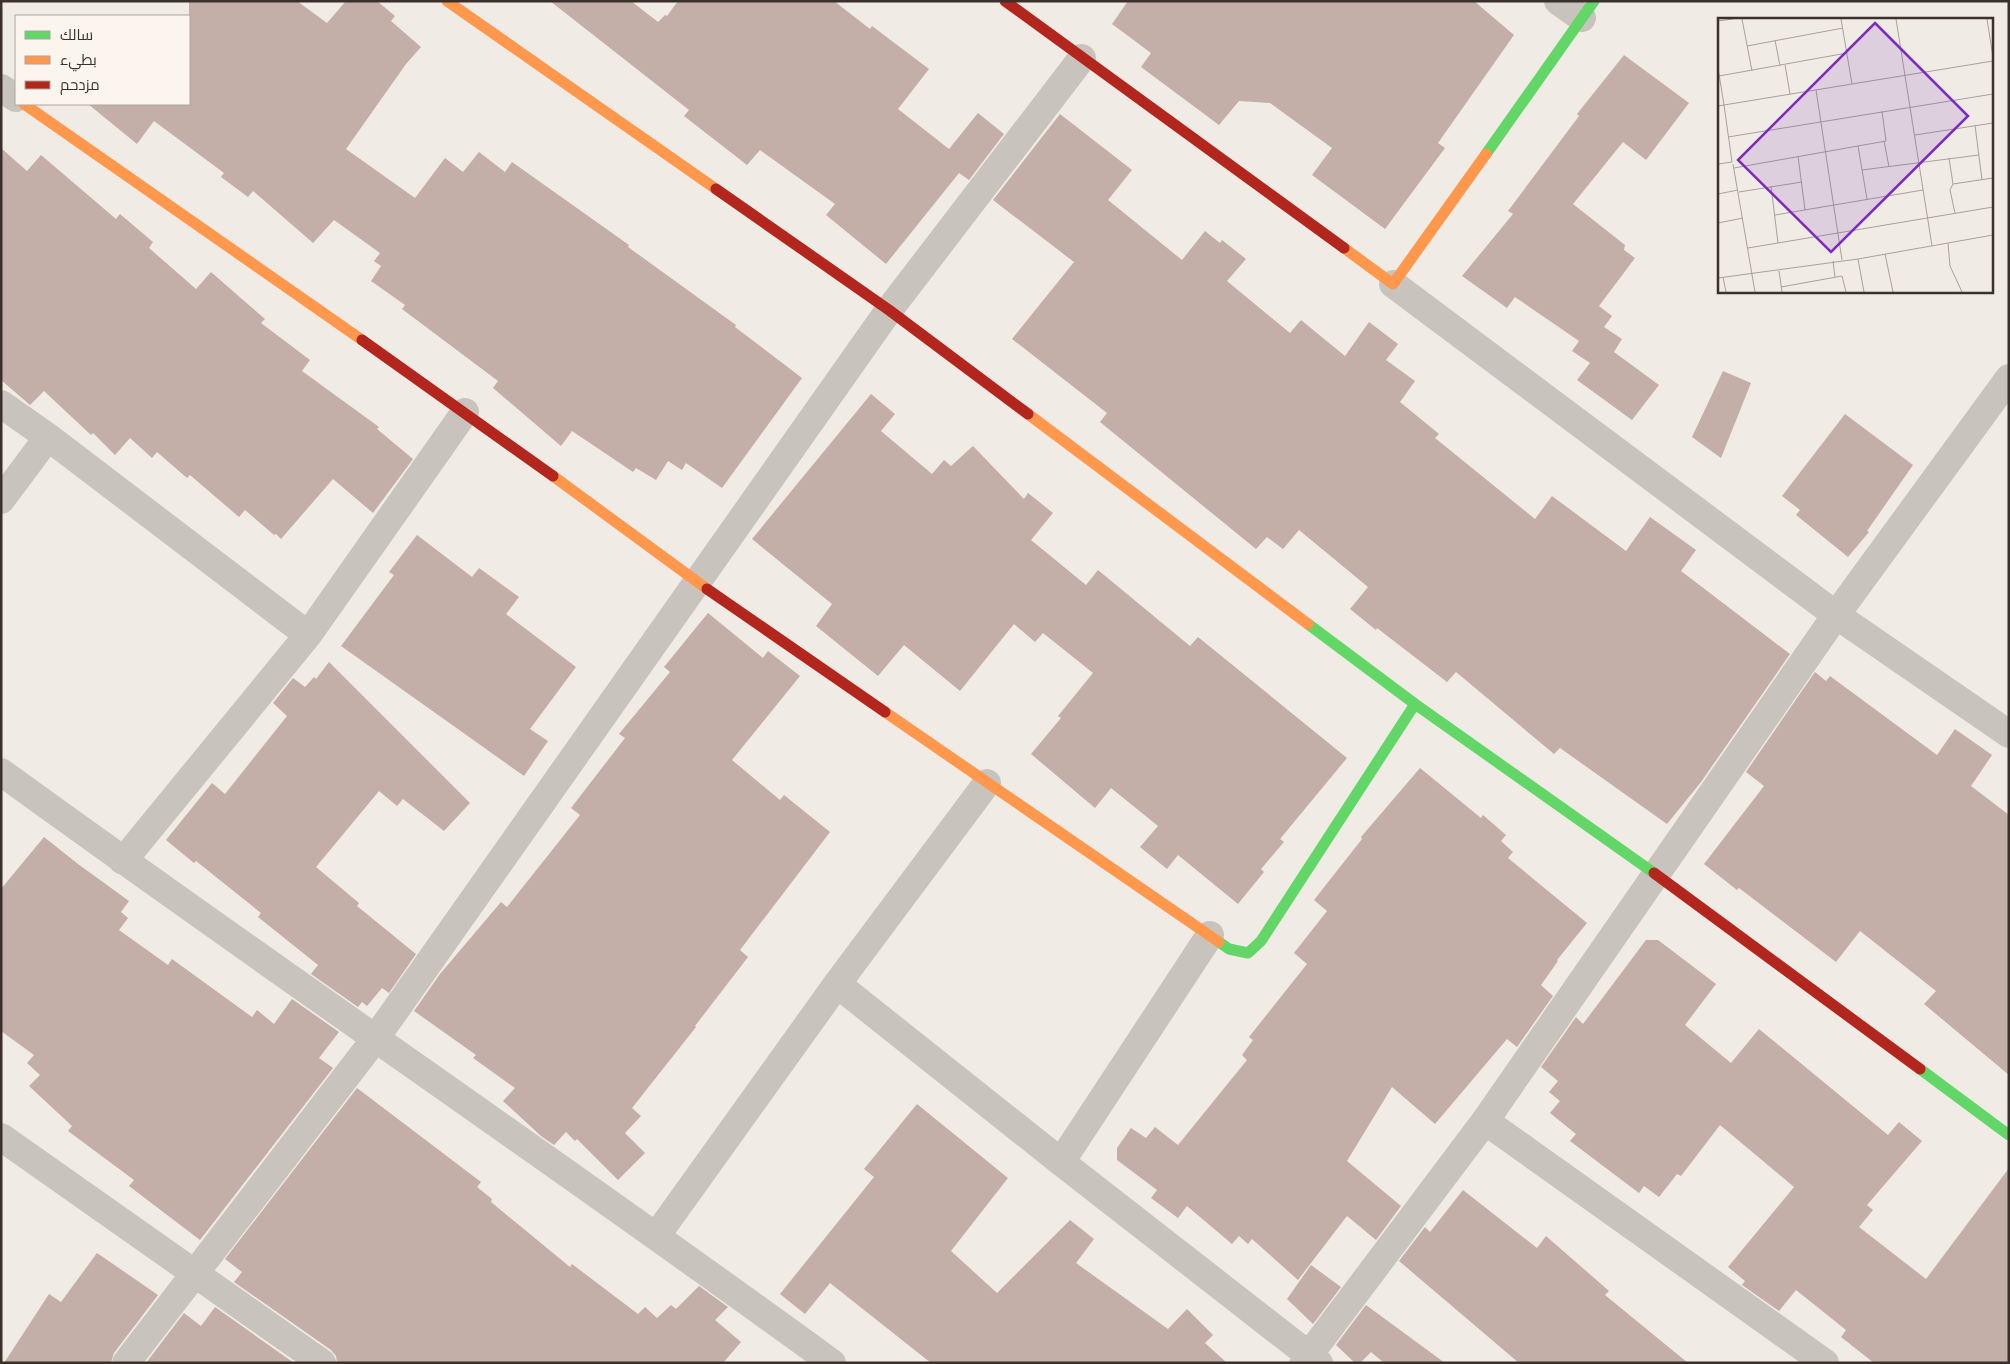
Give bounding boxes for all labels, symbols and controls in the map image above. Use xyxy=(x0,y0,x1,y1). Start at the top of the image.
legend xyxy=(15,15,190,105)
inset map xyxy=(1718,18,1992,292)
text: سالك xyxy=(60,25,93,46)
text: بطيء xyxy=(60,50,97,72)
text: مزدحم xyxy=(60,75,100,96)

